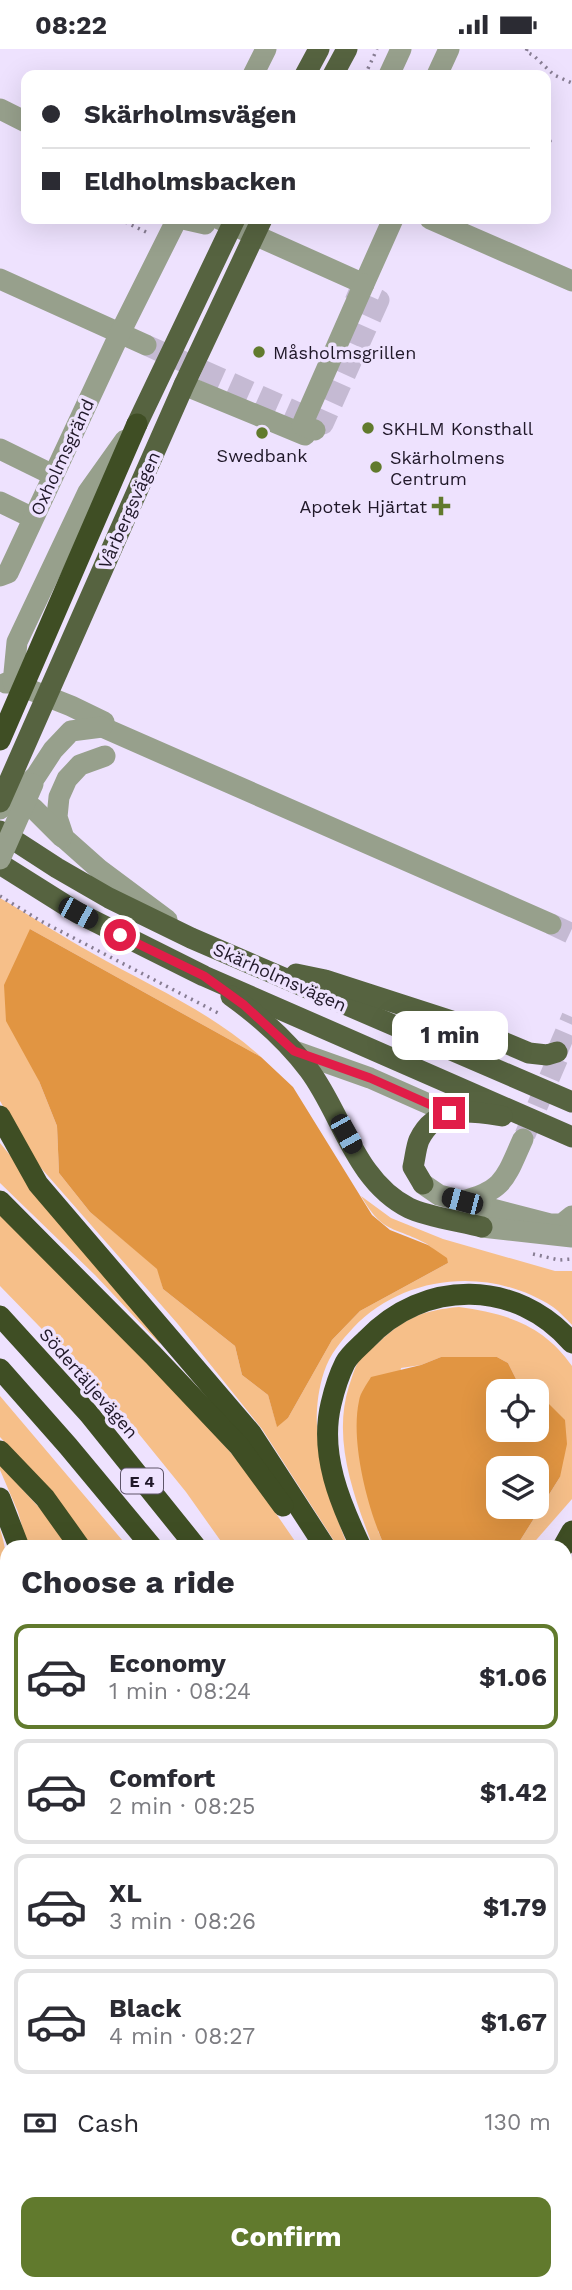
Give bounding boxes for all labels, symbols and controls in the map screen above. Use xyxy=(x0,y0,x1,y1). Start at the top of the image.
text: 08:22 xyxy=(35,10,107,40)
text: Skärholmsvägen xyxy=(84,99,297,129)
text: Eldholmsbacken xyxy=(84,166,296,196)
place label: Måsholmsgrillen xyxy=(273,342,416,363)
marker: Måsholmsgrillen xyxy=(251,344,267,360)
street label: Oxholmsgränd xyxy=(26,395,98,519)
place label: SKHLM Konsthall xyxy=(382,418,534,439)
marker: SKHLM Konsthall xyxy=(360,420,376,436)
marker: Swedbank xyxy=(254,425,270,441)
place label: Swedbank xyxy=(217,445,307,466)
place label: Skärholmens Centrum xyxy=(390,447,505,489)
street label: Vårbergsvägen xyxy=(94,448,164,572)
marker: Skärholmens Centrum xyxy=(368,459,384,475)
place label: Apotek Hjärtat xyxy=(299,496,427,517)
marker: Apotek Hjärtat xyxy=(433,498,449,514)
car xyxy=(55,894,102,932)
route start xyxy=(104,919,136,951)
street label: Skärholmsvägen xyxy=(210,938,350,1016)
callout: 1 min xyxy=(391,1011,507,1061)
text: 1 min xyxy=(420,1022,480,1049)
route end xyxy=(433,1097,465,1129)
car xyxy=(327,1111,366,1157)
car xyxy=(439,1185,486,1217)
street label: Södertäljevägen xyxy=(35,1324,143,1442)
map controls xyxy=(486,1379,549,1519)
button: locate xyxy=(486,1379,549,1442)
button: layers xyxy=(486,1456,549,1519)
road number: E 4 xyxy=(121,1469,163,1493)
text: Choose a ride xyxy=(21,1563,235,1601)
icon: car xyxy=(25,1645,88,1708)
text: Economy xyxy=(109,1648,226,1678)
text: $1.06 xyxy=(479,1662,547,1692)
text: 1 min · 08:24 xyxy=(109,1678,251,1705)
icon: car xyxy=(25,1760,88,1823)
text: Comfort xyxy=(109,1763,215,1793)
text: $1.42 xyxy=(480,1777,547,1807)
text: 2 min · 08:25 xyxy=(109,1793,256,1820)
icon: car xyxy=(25,1875,88,1938)
text: XL xyxy=(109,1878,142,1908)
text: $1.79 xyxy=(483,1892,547,1922)
text: 3 min · 08:26 xyxy=(109,1908,256,1935)
icon: car xyxy=(25,1990,88,2053)
text: Black xyxy=(109,1993,181,2023)
text: $1.67 xyxy=(480,2007,547,2037)
text: 4 min · 08:27 xyxy=(109,2023,255,2050)
icon: cash xyxy=(21,2104,59,2142)
text: Cash xyxy=(77,2108,139,2138)
text: 130 m xyxy=(485,2109,551,2136)
button: Confirm xyxy=(21,2197,551,2277)

